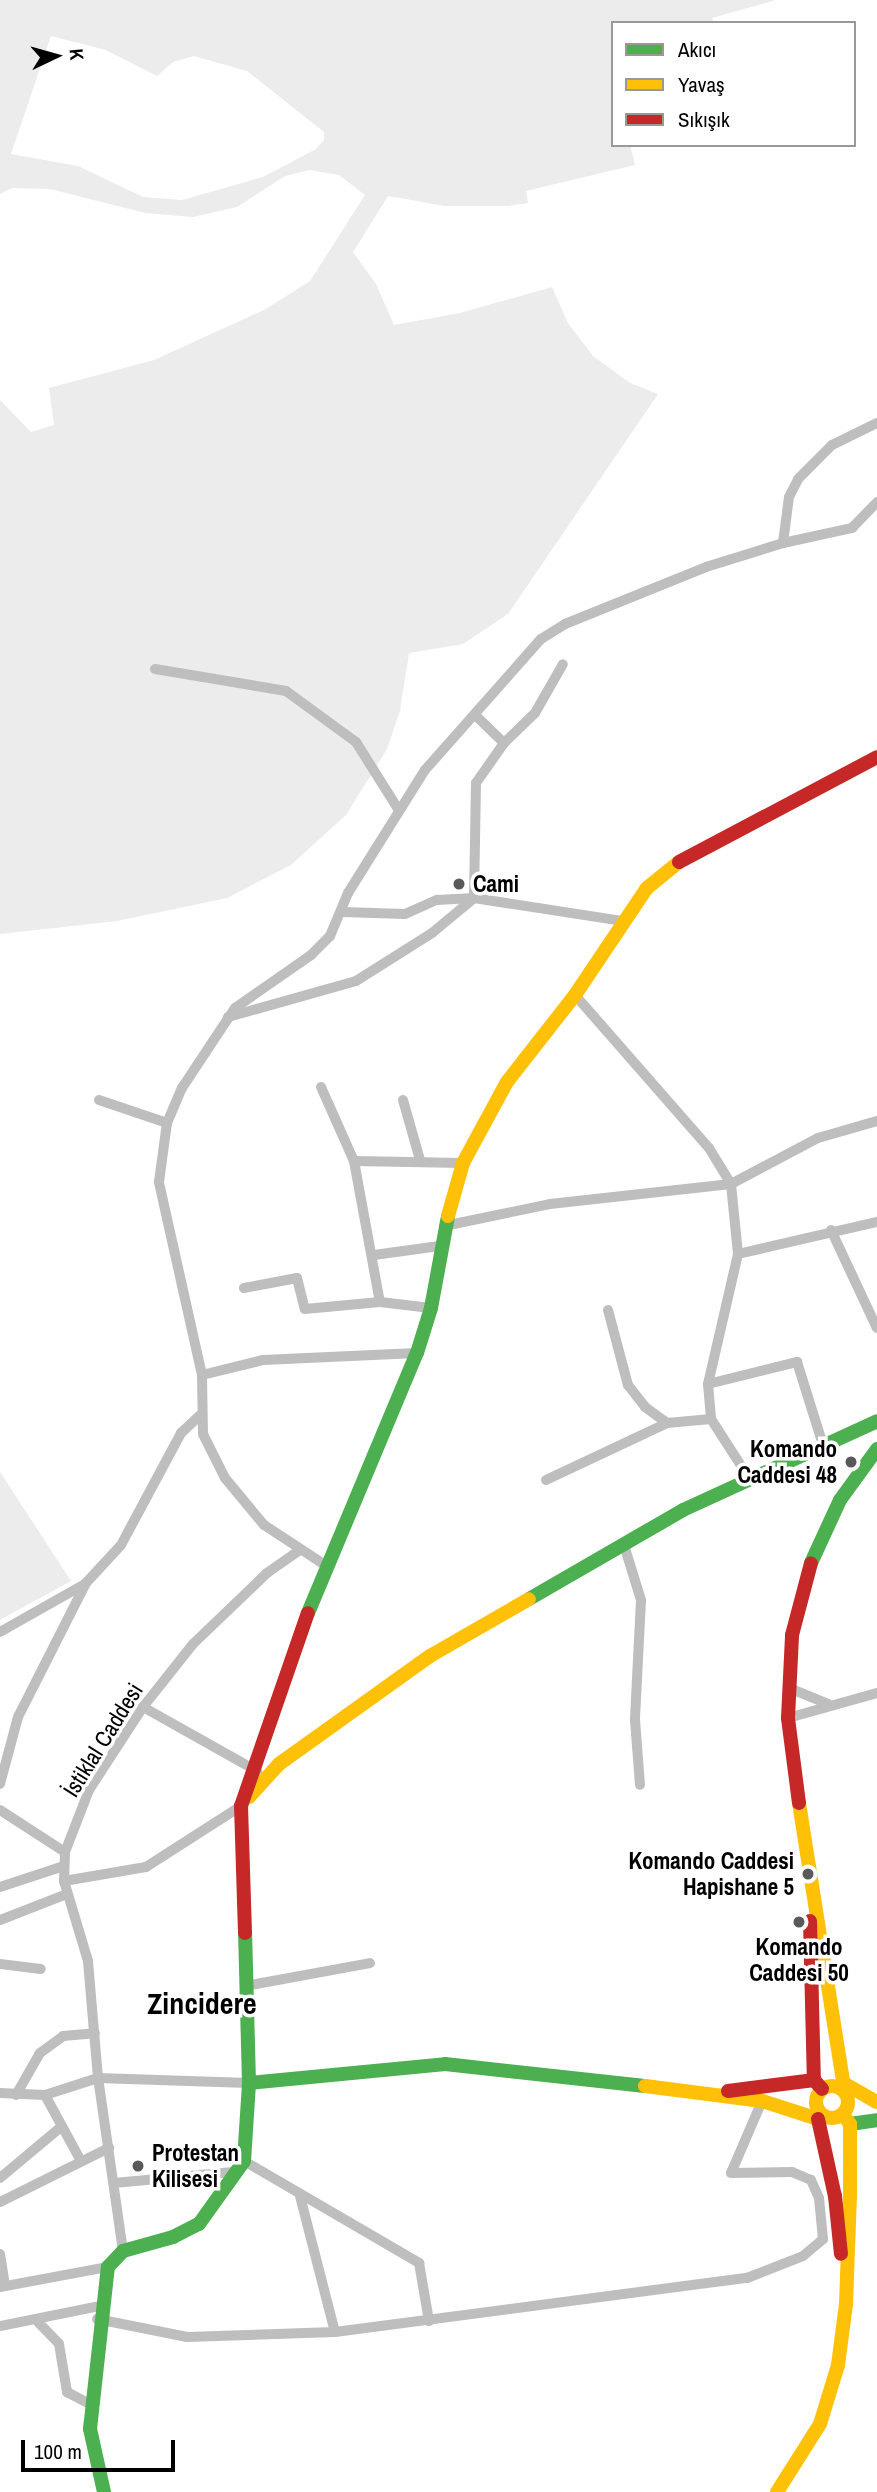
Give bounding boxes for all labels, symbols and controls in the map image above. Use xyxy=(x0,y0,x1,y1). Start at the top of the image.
north arrow xyxy=(21,21,91,91)
legend xyxy=(611,21,856,147)
text: Akıcı xyxy=(678,35,716,64)
text: K xyxy=(63,47,90,61)
text: Yavaş xyxy=(678,70,725,99)
text: Sıkışık xyxy=(678,105,730,134)
place label: Cami xyxy=(473,870,519,898)
marker: Cami xyxy=(451,876,467,892)
place label: Komando Caddesi 48 xyxy=(737,1435,837,1489)
marker: Komando Caddesi 48 xyxy=(843,1454,859,1470)
street label: İstiklal Caddesi xyxy=(57,1678,149,1802)
place label: Komando Caddesi Hapishane 5 xyxy=(628,1847,794,1901)
marker: Komando Caddesi Hapishane 5 xyxy=(800,1866,816,1882)
marker: Komando Caddesi 50 xyxy=(791,1914,807,1930)
place label: Komando Caddesi 50 xyxy=(749,1933,849,1987)
district label: Zincidere xyxy=(147,1985,257,2021)
place label: Protestan Kilisesi xyxy=(152,2139,239,2193)
marker: Protestan Kilisesi xyxy=(130,2158,146,2174)
scale bar xyxy=(24,2426,178,2470)
text: 100 m xyxy=(34,2437,82,2466)

